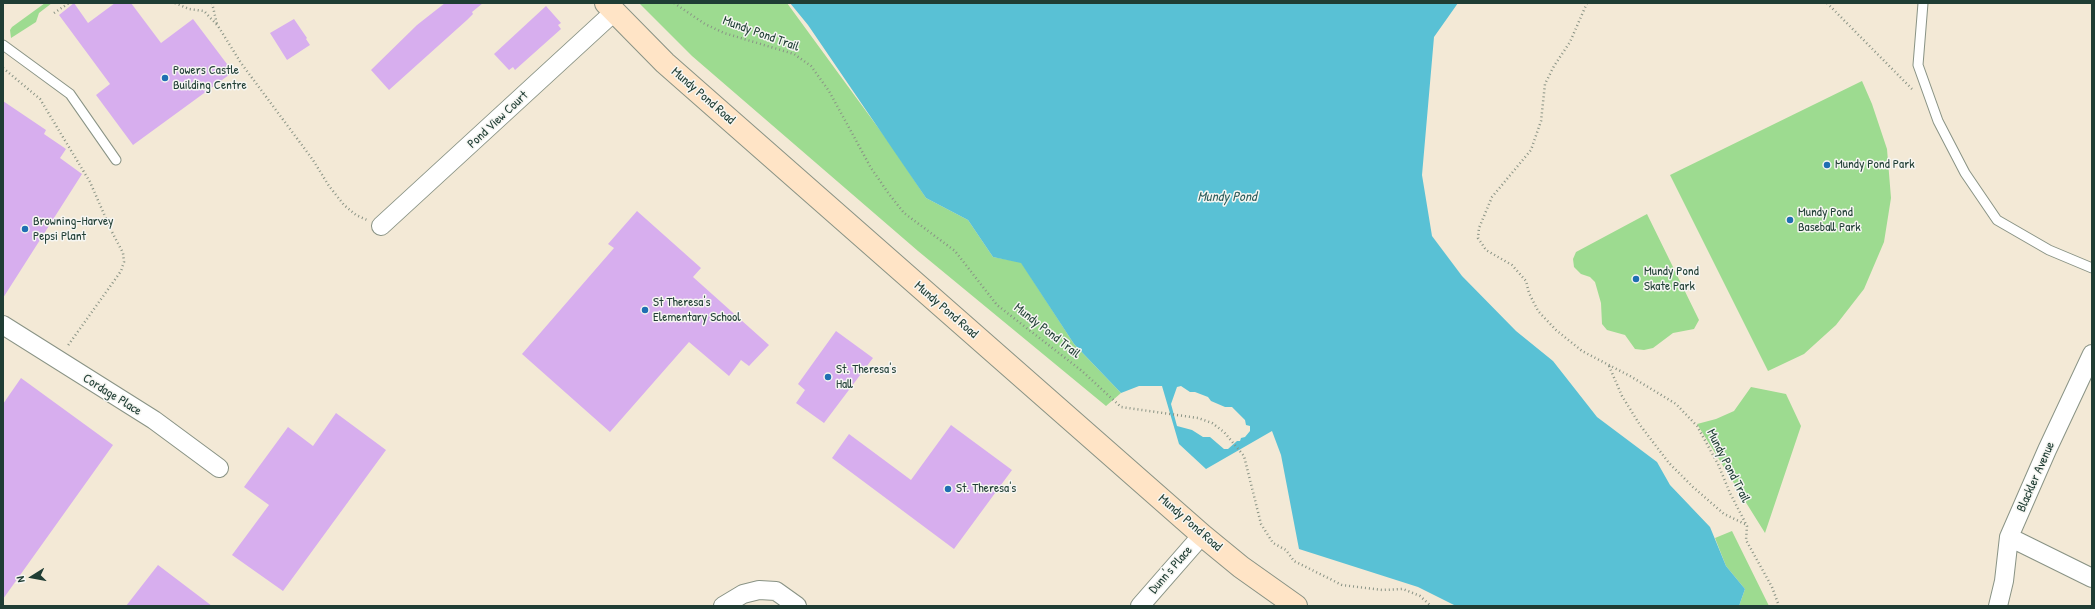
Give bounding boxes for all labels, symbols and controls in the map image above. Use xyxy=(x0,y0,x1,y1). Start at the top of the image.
street label: Mundy Pond Trail xyxy=(721,13,801,55)
place label: Powers Castle Building Centre xyxy=(173,63,247,94)
street label: Mundy Pond Road xyxy=(668,64,738,128)
marker: Powers Castle Building Centre xyxy=(160,73,170,83)
street label: Pond View Court xyxy=(465,88,531,152)
place label: Mundy Pond Park xyxy=(1835,157,1915,173)
marker: Mundy Pond Park xyxy=(1822,160,1832,170)
water label: Mundy Pond xyxy=(1197,189,1257,205)
place label: Mundy Pond Baseball Park xyxy=(1798,205,1861,236)
place label: Browning-Harvey Pepsi Plant xyxy=(33,214,114,245)
marker: Mundy Pond Baseball Park xyxy=(1785,215,1795,225)
marker: Browning-Harvey Pepsi Plant xyxy=(20,224,30,234)
place label: Mundy Pond Skate Park xyxy=(1644,264,1699,295)
marker: Mundy Pond Skate Park xyxy=(1631,274,1641,284)
street label: Mundy Pond Road xyxy=(911,278,981,342)
place label: St Theresa's Elementary School xyxy=(653,295,741,326)
street label: Mundy Pond Trail xyxy=(1011,300,1083,362)
marker: St Theresa's Elementary School xyxy=(640,305,650,315)
place label: St. Theresa's Hall xyxy=(836,362,896,393)
street label: Cordage Place xyxy=(80,371,144,419)
marker: St. Theresa's Hall xyxy=(823,372,833,382)
street label: Mundy Pond Trail xyxy=(1703,427,1753,505)
street label: Blackler Avenue xyxy=(2014,439,2058,515)
place label: St. Theresa's xyxy=(956,481,1016,497)
marker: St. Theresa's xyxy=(943,484,953,494)
street label: Mundy Pond Road xyxy=(1155,491,1225,555)
street label: Dunn's Place xyxy=(1146,543,1196,597)
north arrow xyxy=(12,557,52,597)
text: N xyxy=(13,575,28,584)

